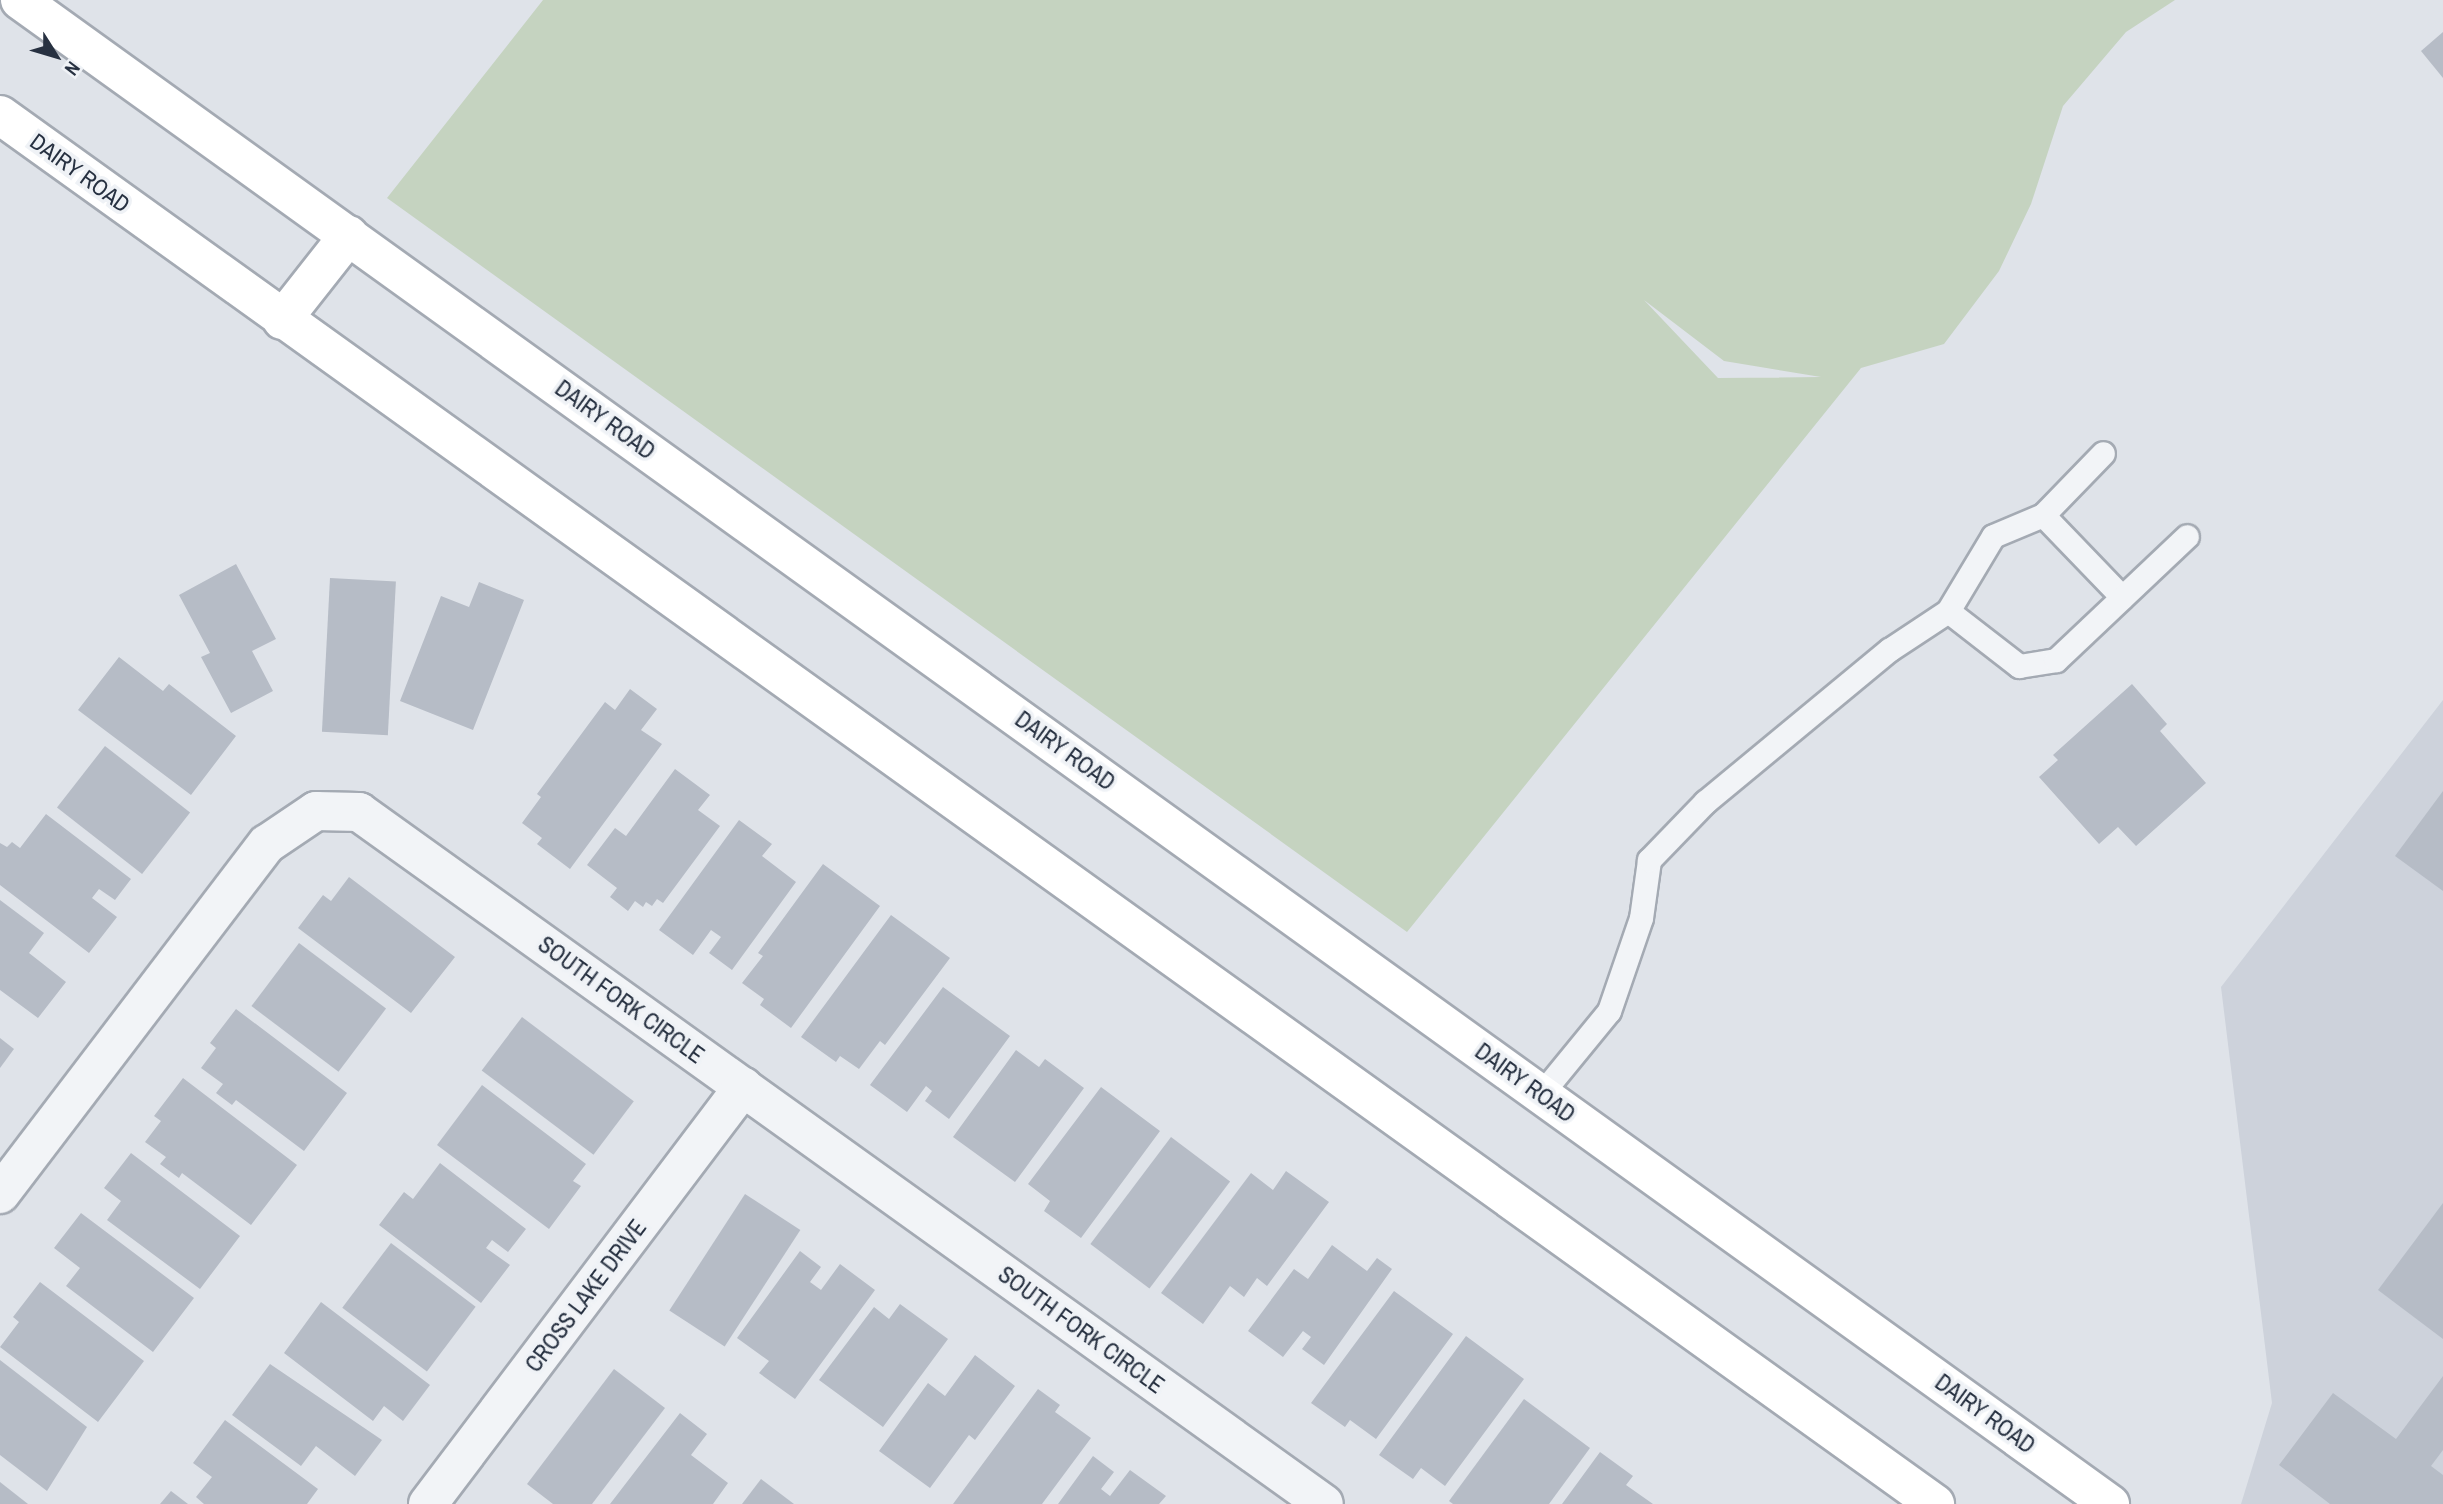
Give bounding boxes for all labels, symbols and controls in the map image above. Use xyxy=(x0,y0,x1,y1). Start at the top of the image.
north arrow xyxy=(21,21,91,91)
text: N xyxy=(59,56,87,81)
street label: DAIRY ROAD xyxy=(25,127,135,219)
street label: DAIRY ROAD xyxy=(550,374,660,466)
street label: DAIRY ROAD xyxy=(1010,705,1120,797)
street label: SOUTH FORK CIRCLE xyxy=(533,931,709,1069)
street label: DAIRY ROAD xyxy=(1470,1037,1580,1129)
street label: CROSS LAKE DRIVE xyxy=(520,1214,652,1378)
street label: SOUTH FORK CIRCLE xyxy=(993,1261,1169,1399)
street label: DAIRY ROAD xyxy=(1930,1368,2040,1460)

